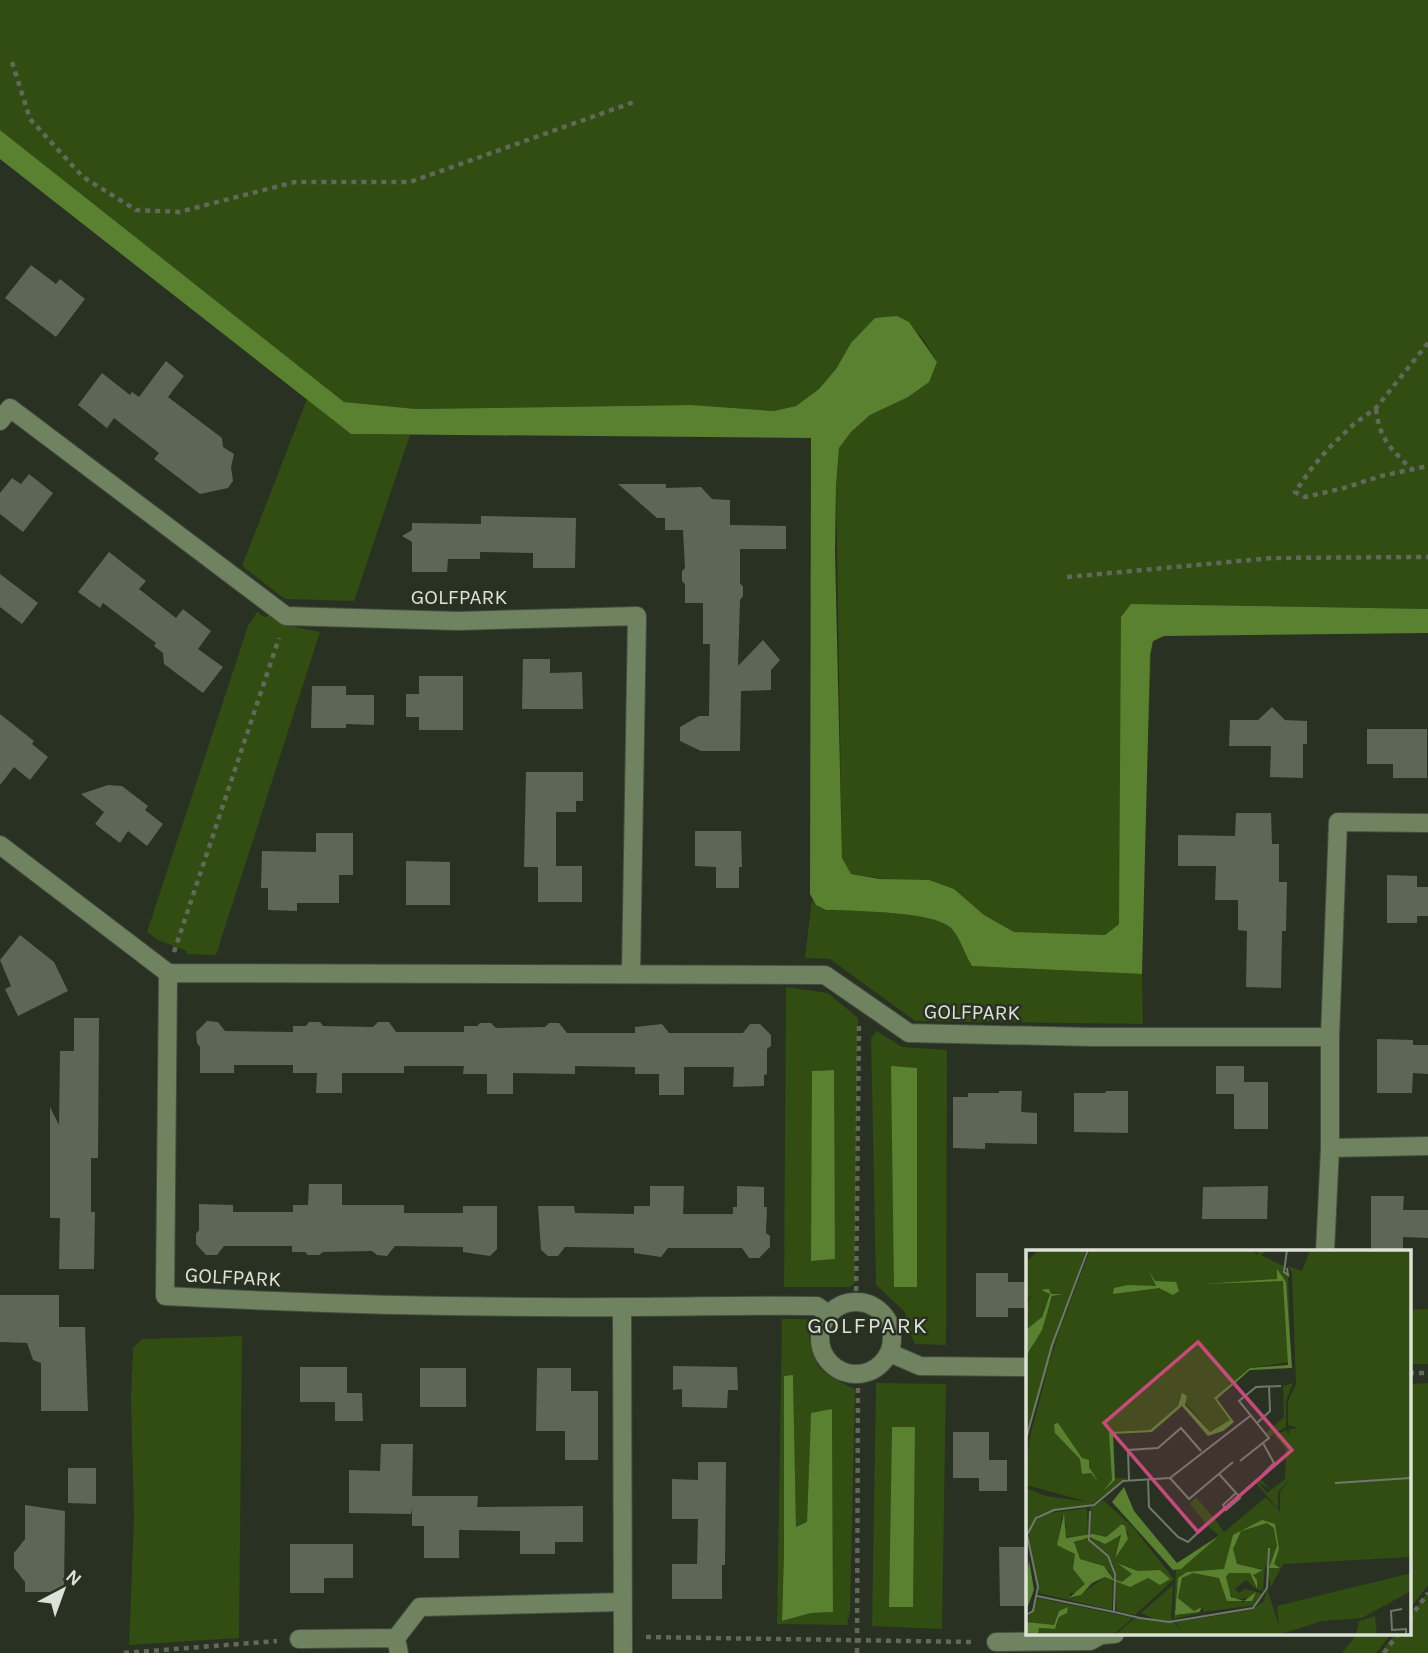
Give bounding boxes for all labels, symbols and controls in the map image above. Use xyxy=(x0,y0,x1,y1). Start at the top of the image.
street label: GOLFPARK xyxy=(411,585,507,609)
street label: GOLFPARK xyxy=(924,999,1021,1025)
inset map xyxy=(1026,1250,1410,1636)
street label: GOLFPARK xyxy=(184,1262,282,1292)
district label: GOLFPARK xyxy=(807,1312,929,1339)
north arrow xyxy=(28,1555,98,1625)
text: N xyxy=(61,1565,86,1591)

